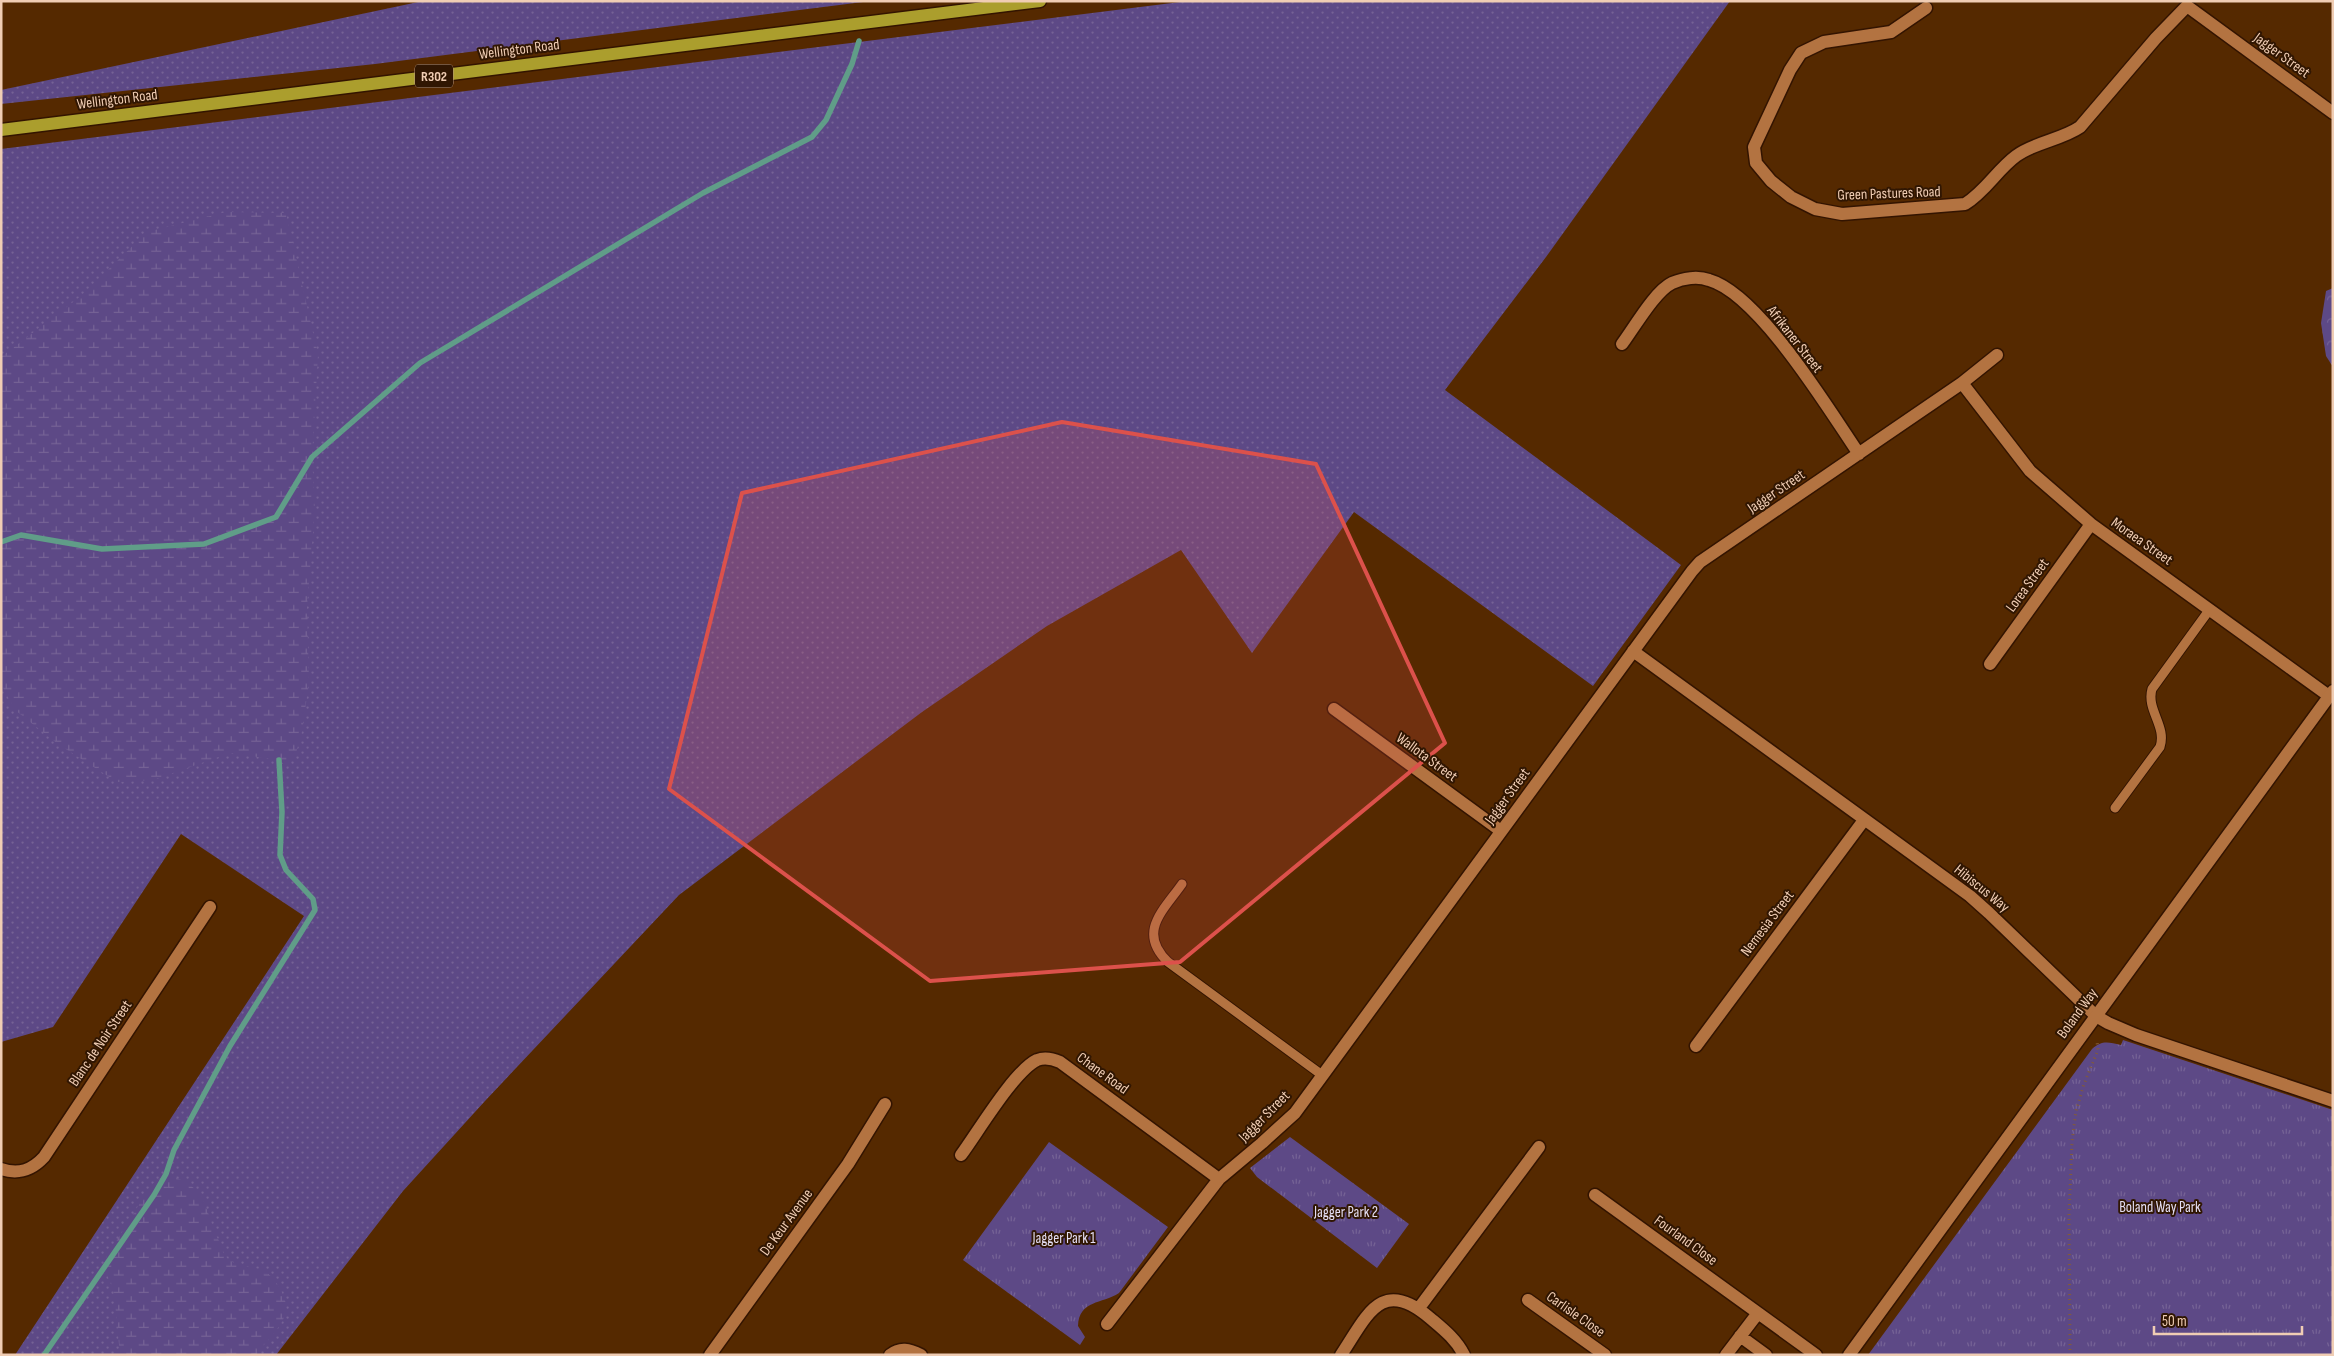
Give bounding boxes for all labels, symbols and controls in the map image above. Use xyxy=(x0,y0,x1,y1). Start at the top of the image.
street label: Jagger Street xyxy=(2249,28,2314,82)
street label: Wellington Road xyxy=(478,35,560,64)
road number: R302 xyxy=(415,64,453,88)
street label: Wellington Road xyxy=(76,85,158,114)
street label: Green Pastures Road xyxy=(1837,182,1941,205)
street label: Afrikaner Street xyxy=(1762,301,1827,377)
street label: Jagger Street xyxy=(1743,465,1809,518)
street label: Moraea Street xyxy=(2107,513,2177,570)
street label: Lorea Street xyxy=(2002,554,2053,616)
street label: Wallota Street xyxy=(1392,729,1461,786)
street label: Jagger Street xyxy=(1480,764,1534,829)
street label: Hibiscus Way xyxy=(1950,860,2013,917)
street label: Nemesia Street xyxy=(1737,886,1799,960)
street label: Boland Way xyxy=(2053,984,2102,1042)
street label: Blanc de Noir Street xyxy=(65,996,136,1090)
street label: Chane Road xyxy=(1073,1048,1132,1099)
street label: Jagger Street xyxy=(1234,1086,1294,1147)
street label: De Keur Avenue xyxy=(756,1185,817,1259)
park label: Boland Way Park xyxy=(2119,1198,2201,1217)
park label: Jagger Park 2 xyxy=(1313,1203,1378,1222)
street label: Fourland Close xyxy=(1650,1211,1721,1270)
park label: Jagger Park 1 xyxy=(1031,1229,1096,1248)
street label: Carlisle Close xyxy=(1543,1287,1609,1341)
scale bar xyxy=(2154,1304,2302,1336)
text: 50 m xyxy=(2162,1312,2187,1331)

